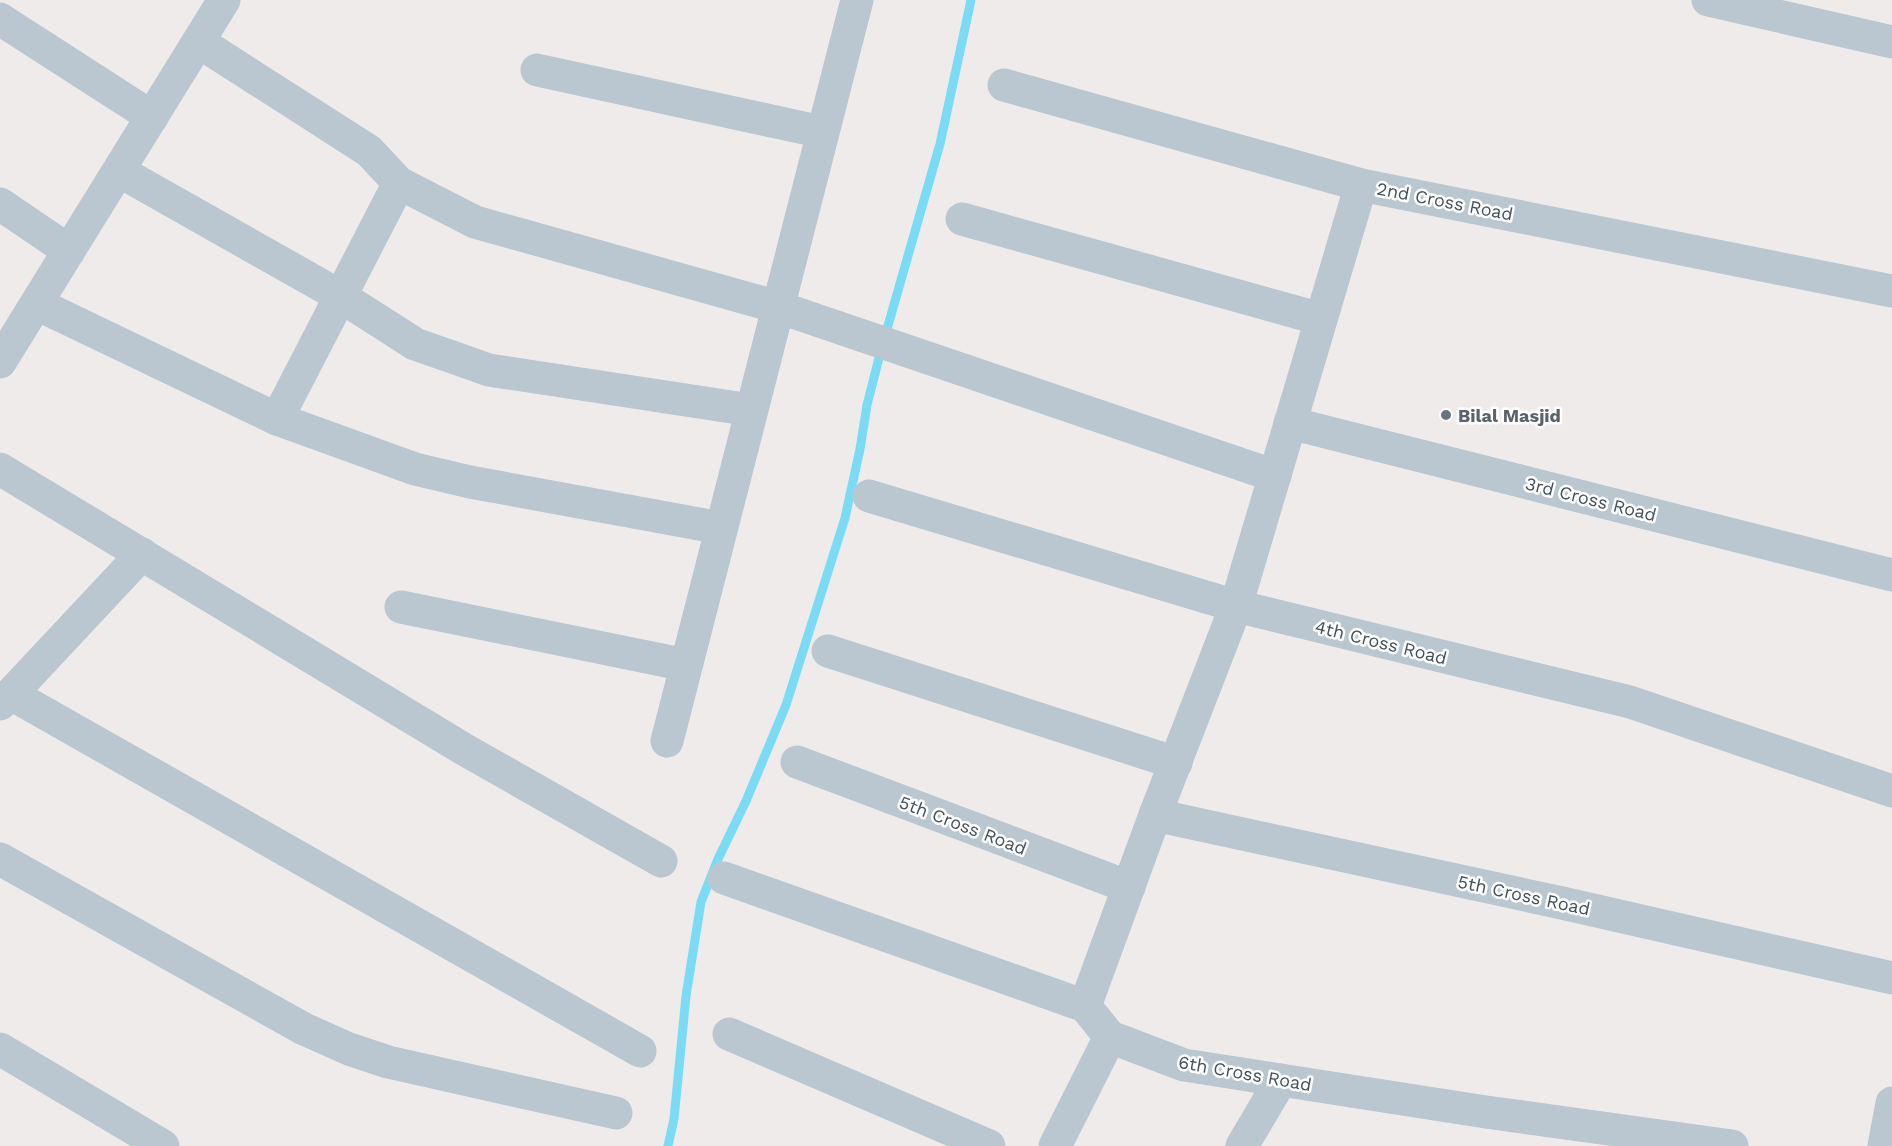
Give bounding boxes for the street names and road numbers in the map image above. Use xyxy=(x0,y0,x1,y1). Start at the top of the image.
street label: 2nd Cross Road xyxy=(1375,177,1515,225)
street label: 3rd Cross Road xyxy=(1523,473,1659,525)
street label: 4th Cross Road xyxy=(1313,615,1449,669)
street label: 5th Cross Road xyxy=(896,791,1030,859)
street label: 5th Cross Road xyxy=(1456,871,1592,919)
street label: 6th Cross Road xyxy=(1177,1051,1313,1095)

